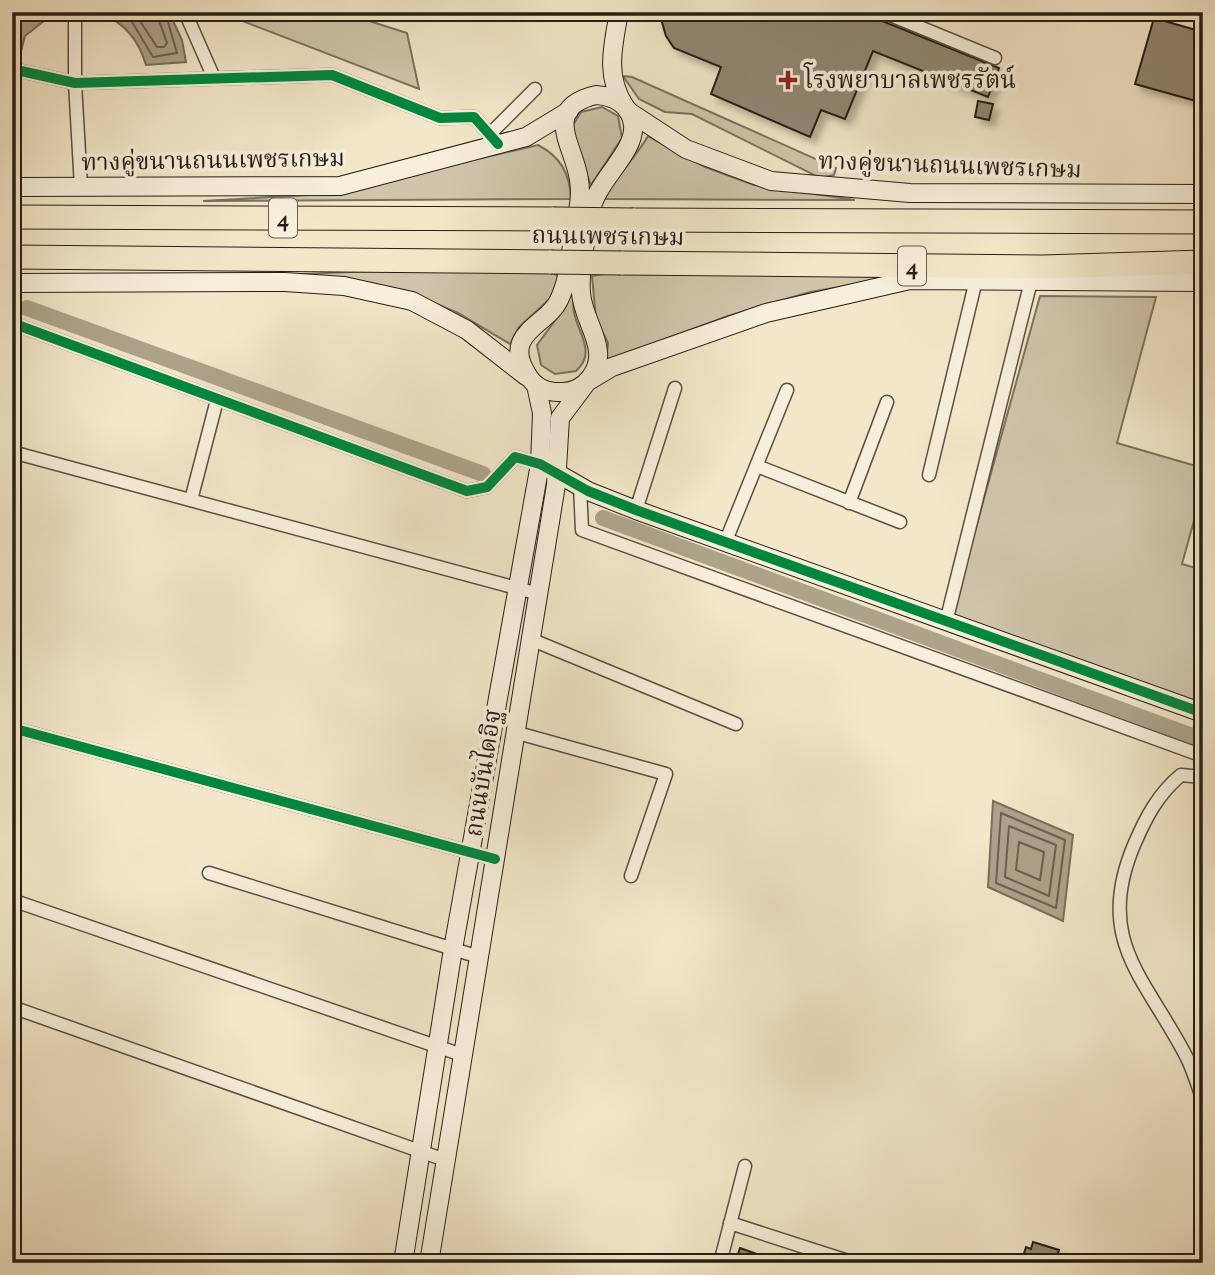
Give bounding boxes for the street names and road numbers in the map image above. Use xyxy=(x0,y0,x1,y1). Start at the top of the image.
street label: ทางคู่ขนานถนนเพชรเกษม xyxy=(81,143,345,181)
street label: ทางคู่ขนานถนนเพชรเกษม xyxy=(818,145,1082,189)
road number: 4 xyxy=(269,198,297,238)
street label: ถนนเพชรเกษม xyxy=(531,220,685,256)
road number: 4 xyxy=(898,246,926,286)
street label: ถนนบันไดอิฐ xyxy=(455,707,512,839)

